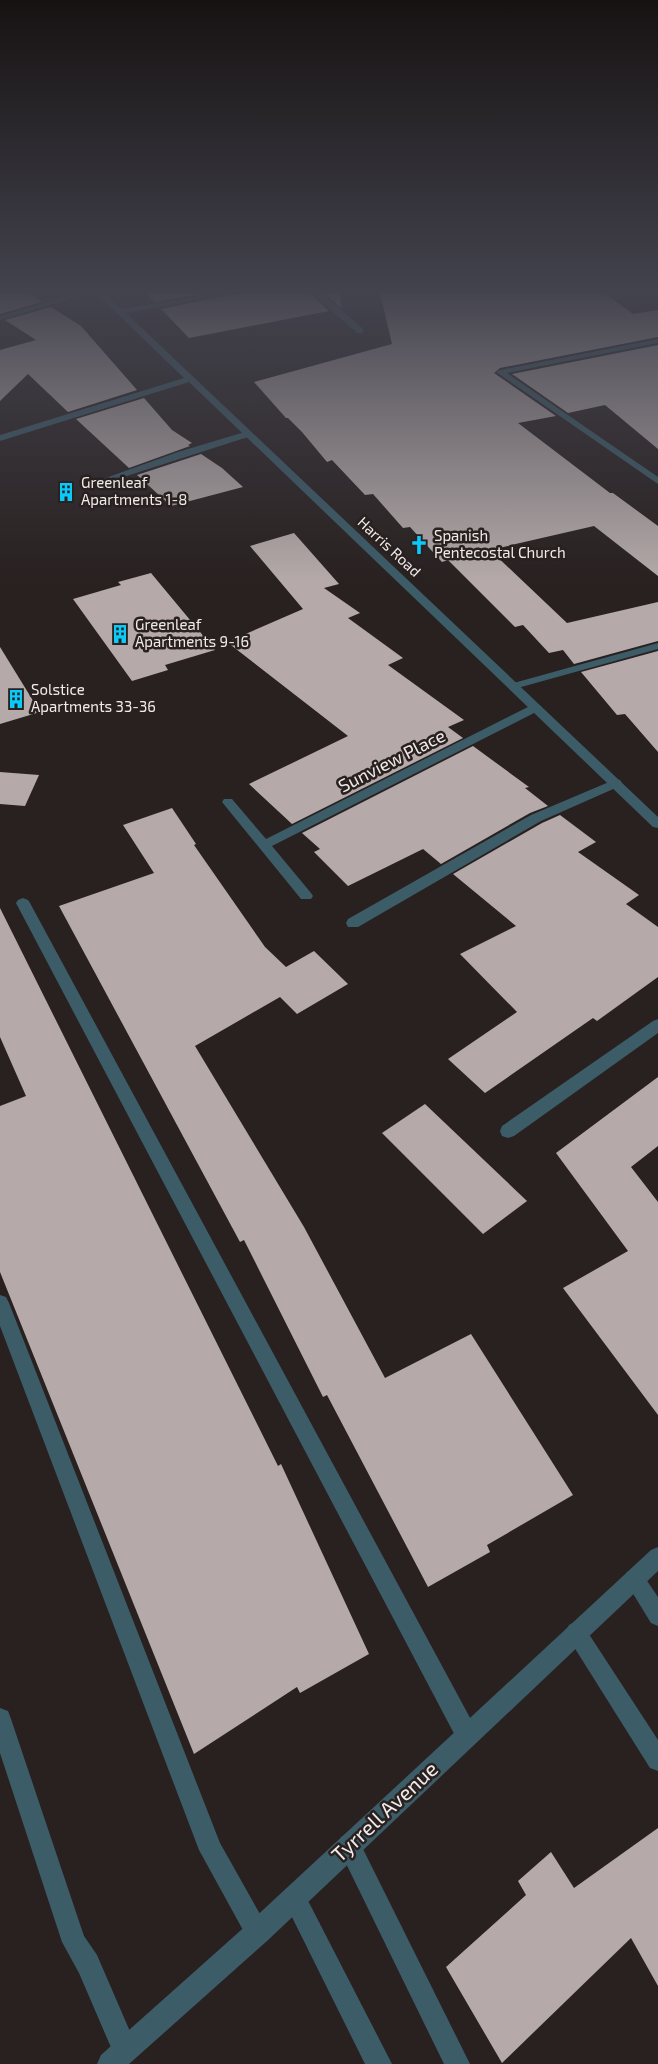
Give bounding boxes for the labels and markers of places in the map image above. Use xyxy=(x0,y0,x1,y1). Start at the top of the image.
place label: Greenleaf Apartments 1-8 xyxy=(81,473,187,508)
building icon: Greenleaf Apartments 1-8 xyxy=(55,481,77,503)
place label: Spanish Pentecostal Church xyxy=(434,526,566,561)
church icon: Spanish Pentecostal Church xyxy=(408,534,430,556)
place label: Greenleaf Apartments 9-16 xyxy=(135,615,249,650)
building icon: Greenleaf Apartments 9-16 xyxy=(109,623,131,645)
place label: Solstice Apartments 33-36 xyxy=(31,680,156,715)
building icon: Solstice Apartments 33-36 xyxy=(5,688,27,710)

